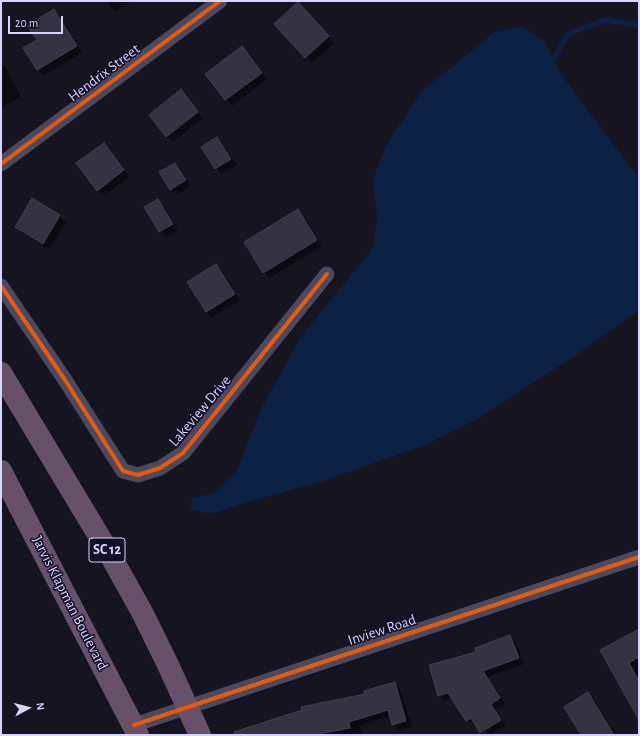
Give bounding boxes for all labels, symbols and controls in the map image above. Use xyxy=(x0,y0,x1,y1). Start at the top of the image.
scale bar xyxy=(10,8,65,34)
text: 20 m xyxy=(15,17,38,29)
street label: Hendrix Street xyxy=(65,40,143,106)
street label: Lakeview Drive xyxy=(165,372,235,450)
street label: Jarvis Klapman Boulevard xyxy=(28,533,112,673)
road number: SC 12 xyxy=(89,538,125,562)
street label: Inview Road xyxy=(346,611,418,649)
north arrow xyxy=(8,688,48,728)
text: N xyxy=(34,702,46,711)

